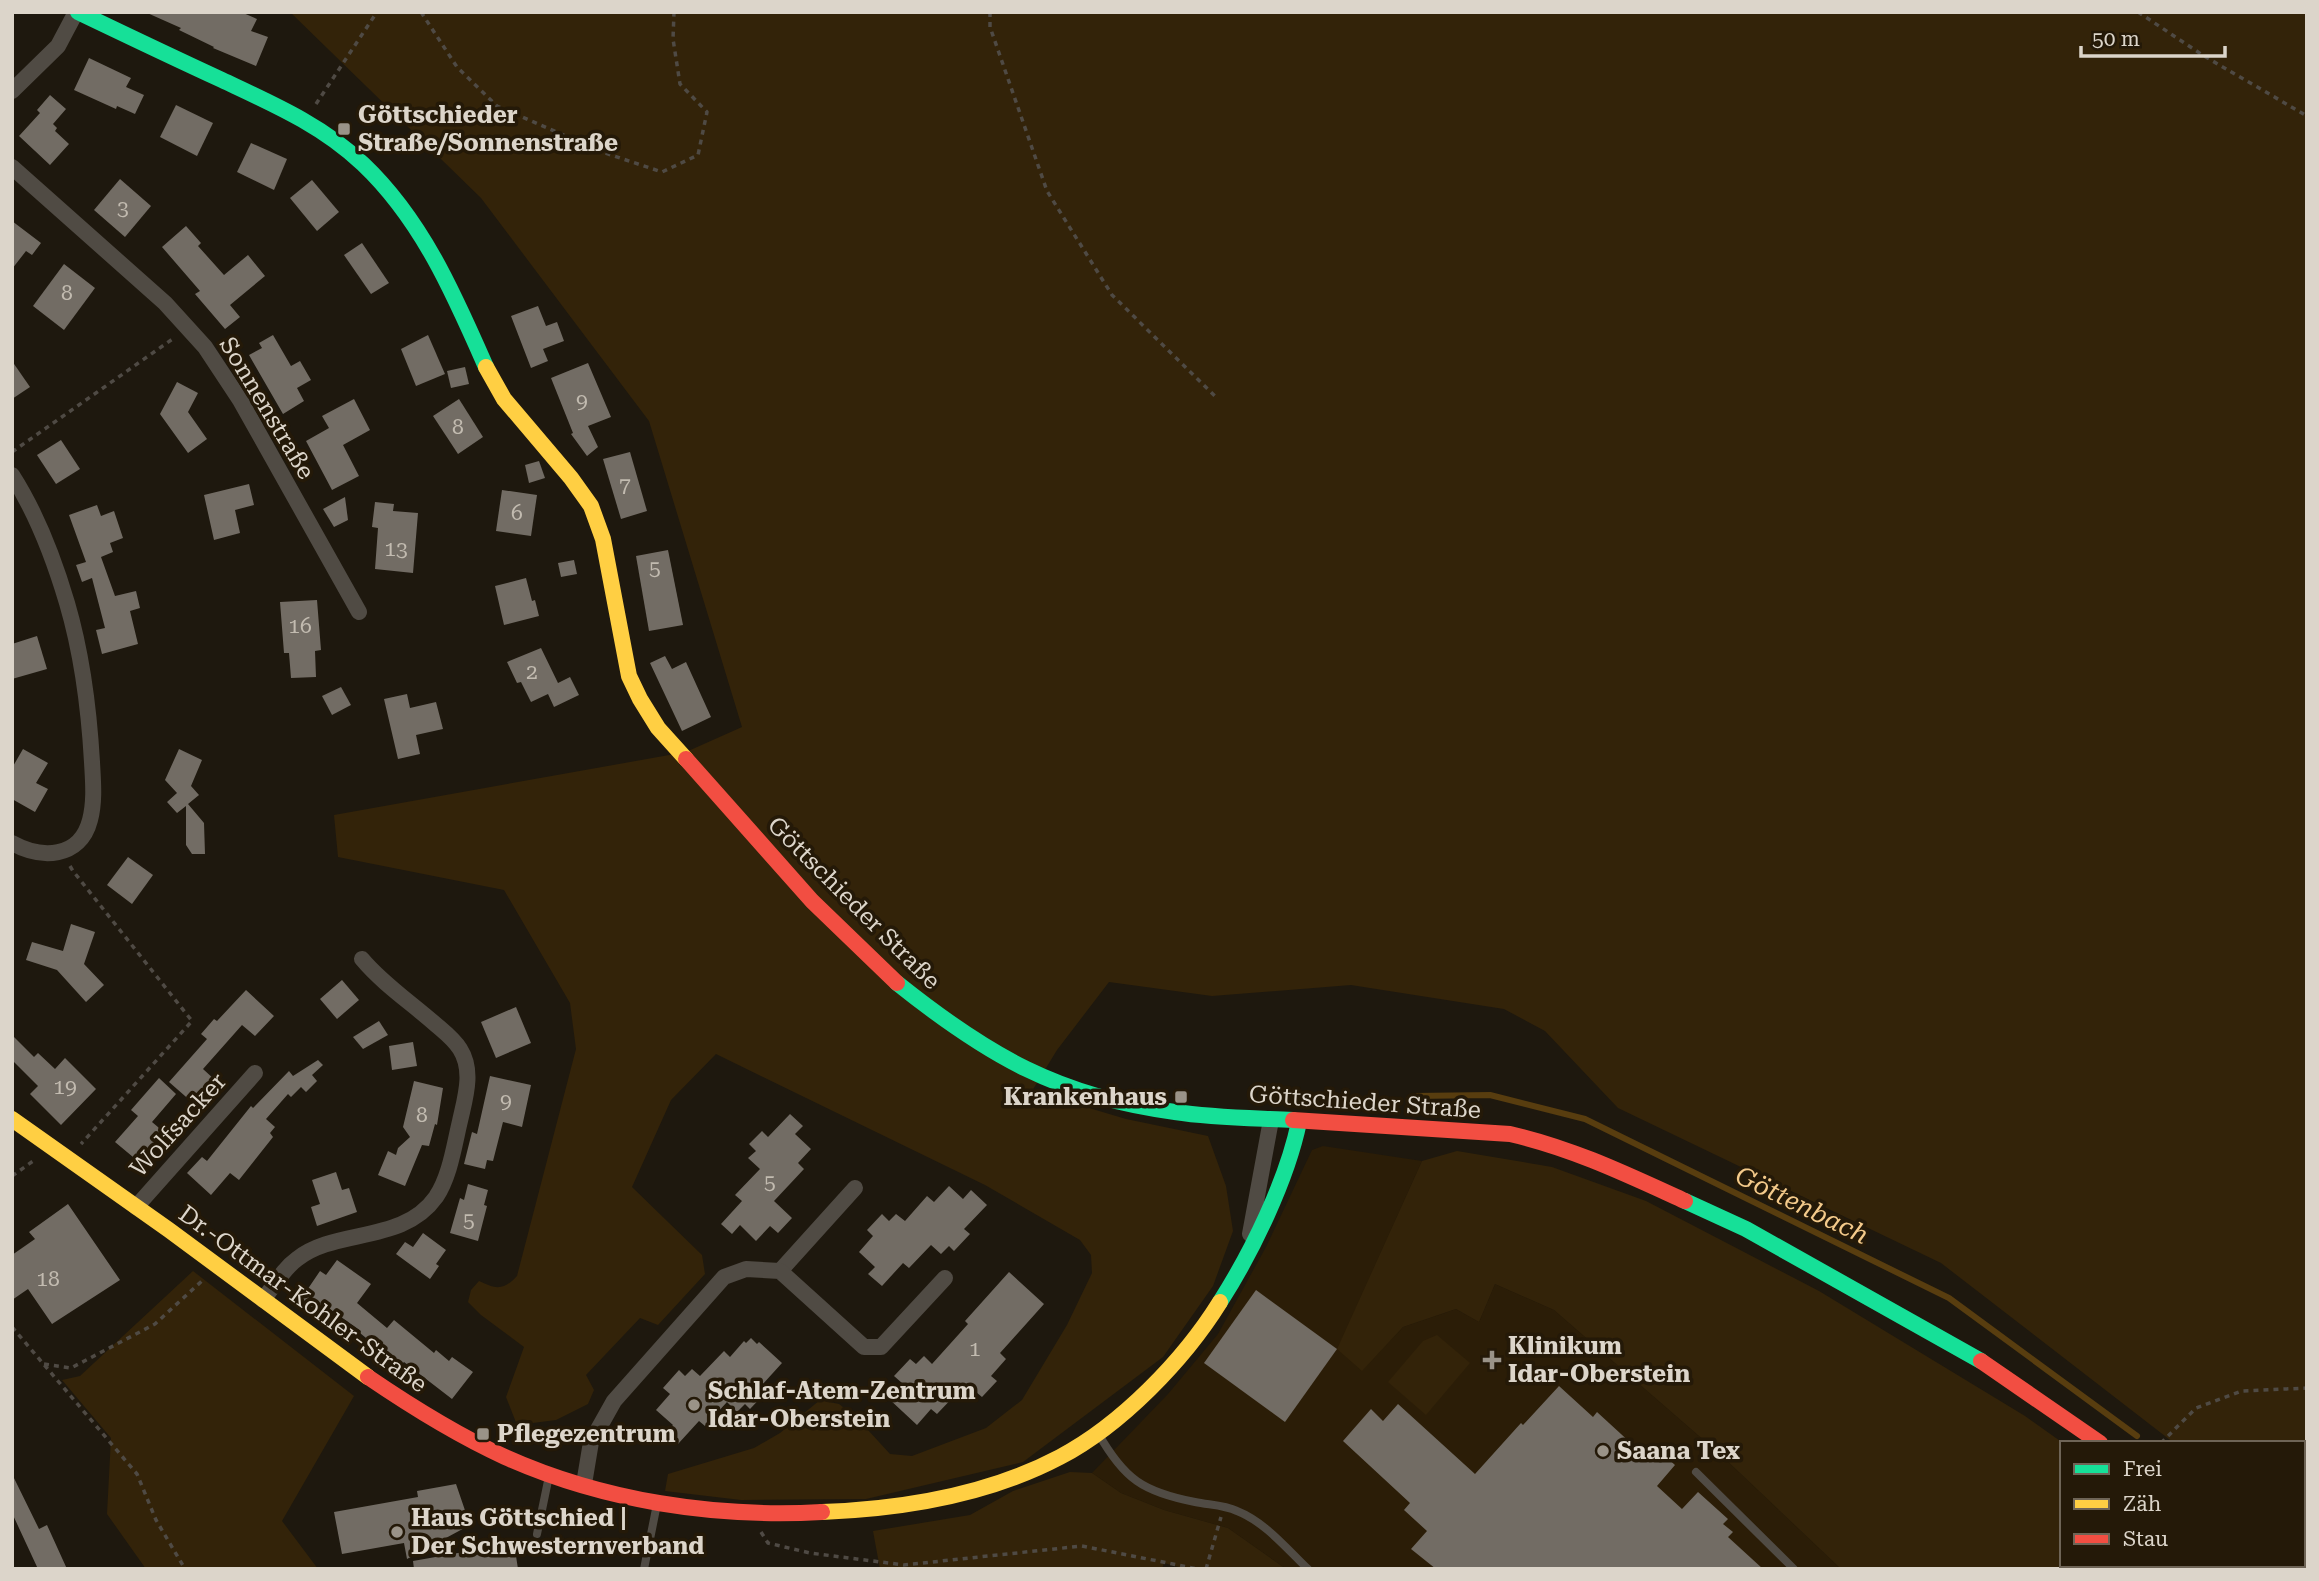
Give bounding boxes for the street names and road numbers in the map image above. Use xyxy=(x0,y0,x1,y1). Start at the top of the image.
street label: Sonnenstraße xyxy=(214,332,320,484)
street label: Göttschieder Straße xyxy=(762,811,946,995)
street label: Wolfsacker xyxy=(124,1067,232,1183)
street label: Göttschieder Straße xyxy=(1248,1080,1482,1124)
street label: Dr.-Ottmar-Kohler-Straße xyxy=(173,1200,433,1398)

